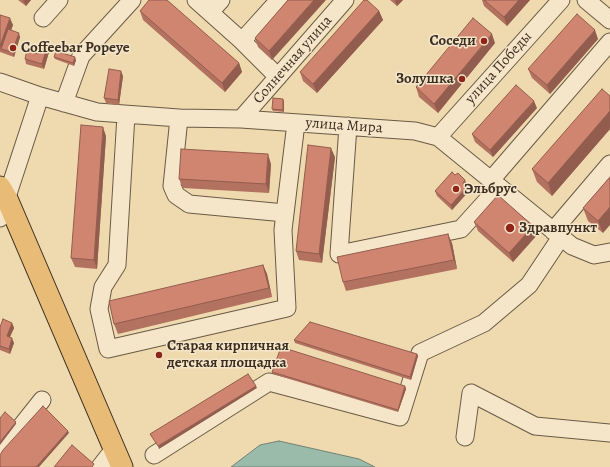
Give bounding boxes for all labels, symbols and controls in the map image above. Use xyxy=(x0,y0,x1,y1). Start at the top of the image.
street label: Солнечная улица xyxy=(250,12,336,108)
street label: улица Победы xyxy=(462,28,536,108)
place label: Соседи xyxy=(430,32,476,50)
marker: Соседи xyxy=(479,36,489,46)
place label: Coffeebar Popeye xyxy=(21,39,130,57)
marker: Coffeebar Popeye xyxy=(8,43,18,53)
place label: Золушка xyxy=(396,70,454,88)
marker: Золушка xyxy=(457,74,467,84)
street label: улица Мира xyxy=(305,114,383,138)
place label: Эльбрус xyxy=(464,180,517,198)
marker: Эльбрус xyxy=(451,184,461,194)
place label: Здравпункт xyxy=(519,219,597,237)
marker: Здравпункт xyxy=(504,222,516,234)
place label: Старая кирпичная детская площадка xyxy=(167,337,289,372)
marker: Старая кирпичная детская площадка xyxy=(154,350,164,360)

